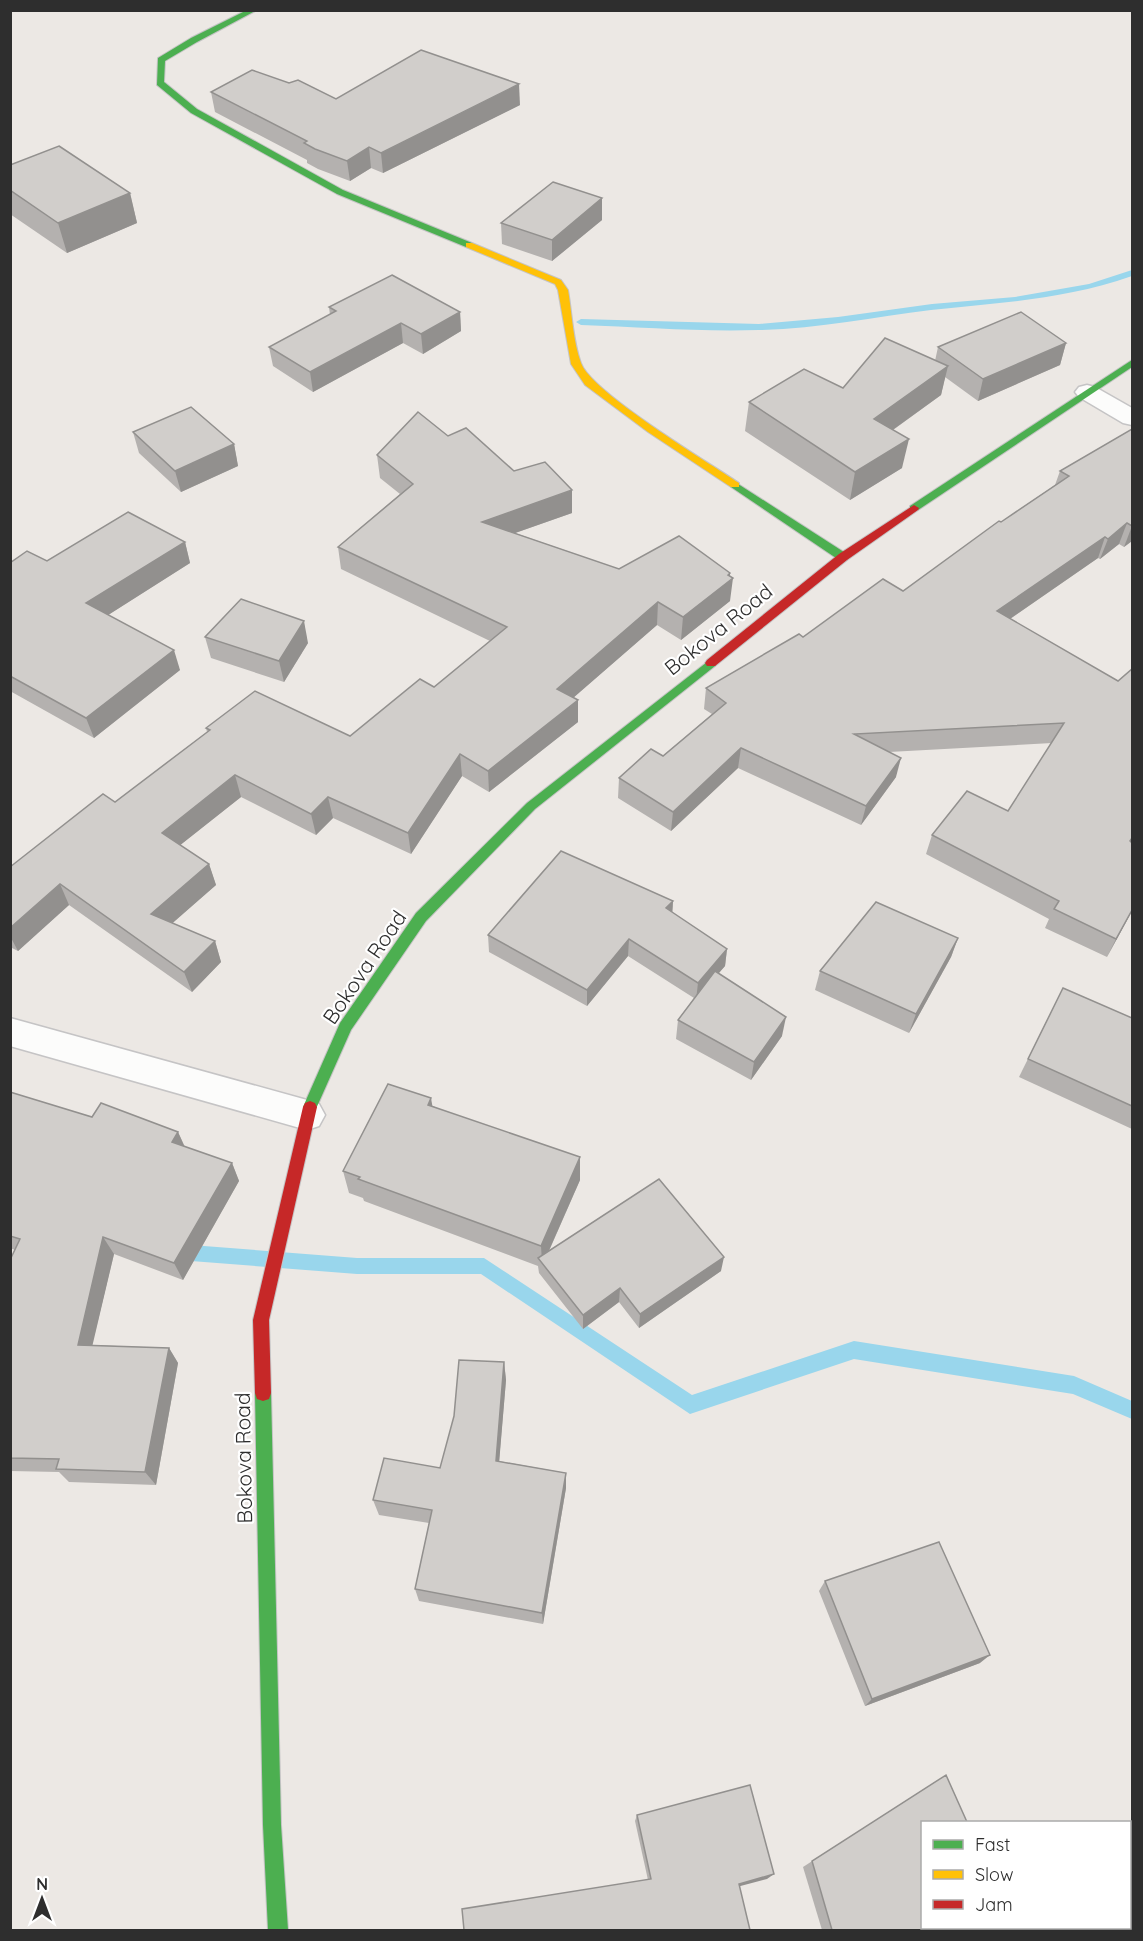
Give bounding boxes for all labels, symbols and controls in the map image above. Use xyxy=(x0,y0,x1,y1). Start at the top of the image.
street label: Bokova Road xyxy=(659,578,777,680)
street label: Bokova Road xyxy=(317,905,411,1029)
street label: Bokova Road xyxy=(229,1392,257,1524)
legend xyxy=(921,1821,1131,1929)
text: Fast xyxy=(975,1833,1010,1856)
text: Slow xyxy=(975,1863,1013,1886)
north arrow xyxy=(12,1869,72,1929)
text: N xyxy=(36,1874,48,1894)
text: Jam xyxy=(975,1893,1013,1916)

